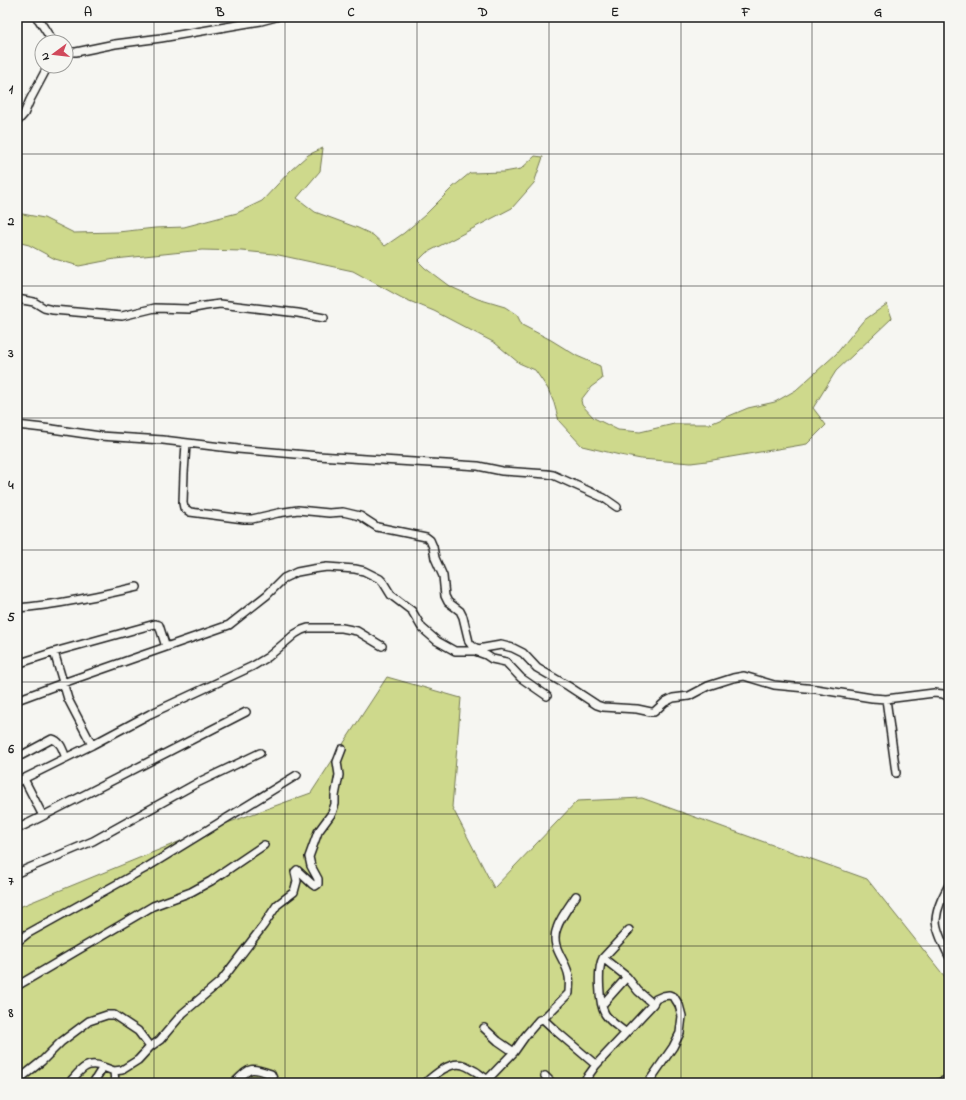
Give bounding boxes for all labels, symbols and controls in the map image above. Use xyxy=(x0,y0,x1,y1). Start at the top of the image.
text: A xyxy=(84,3,92,22)
text: B xyxy=(215,3,225,22)
text: C xyxy=(347,3,355,22)
text: D xyxy=(477,3,488,22)
text: E xyxy=(611,3,619,22)
text: F xyxy=(741,3,751,22)
text: G xyxy=(874,3,882,22)
north arrow xyxy=(34,34,74,74)
text: N xyxy=(37,51,54,62)
text: 1 xyxy=(9,80,14,99)
text: 2 xyxy=(7,212,15,231)
text: 3 xyxy=(7,344,14,363)
text: 4 xyxy=(7,476,14,495)
text: 5 xyxy=(7,608,15,627)
text: 6 xyxy=(7,740,14,759)
text: 7 xyxy=(8,872,14,891)
text: 8 xyxy=(8,1004,14,1023)

